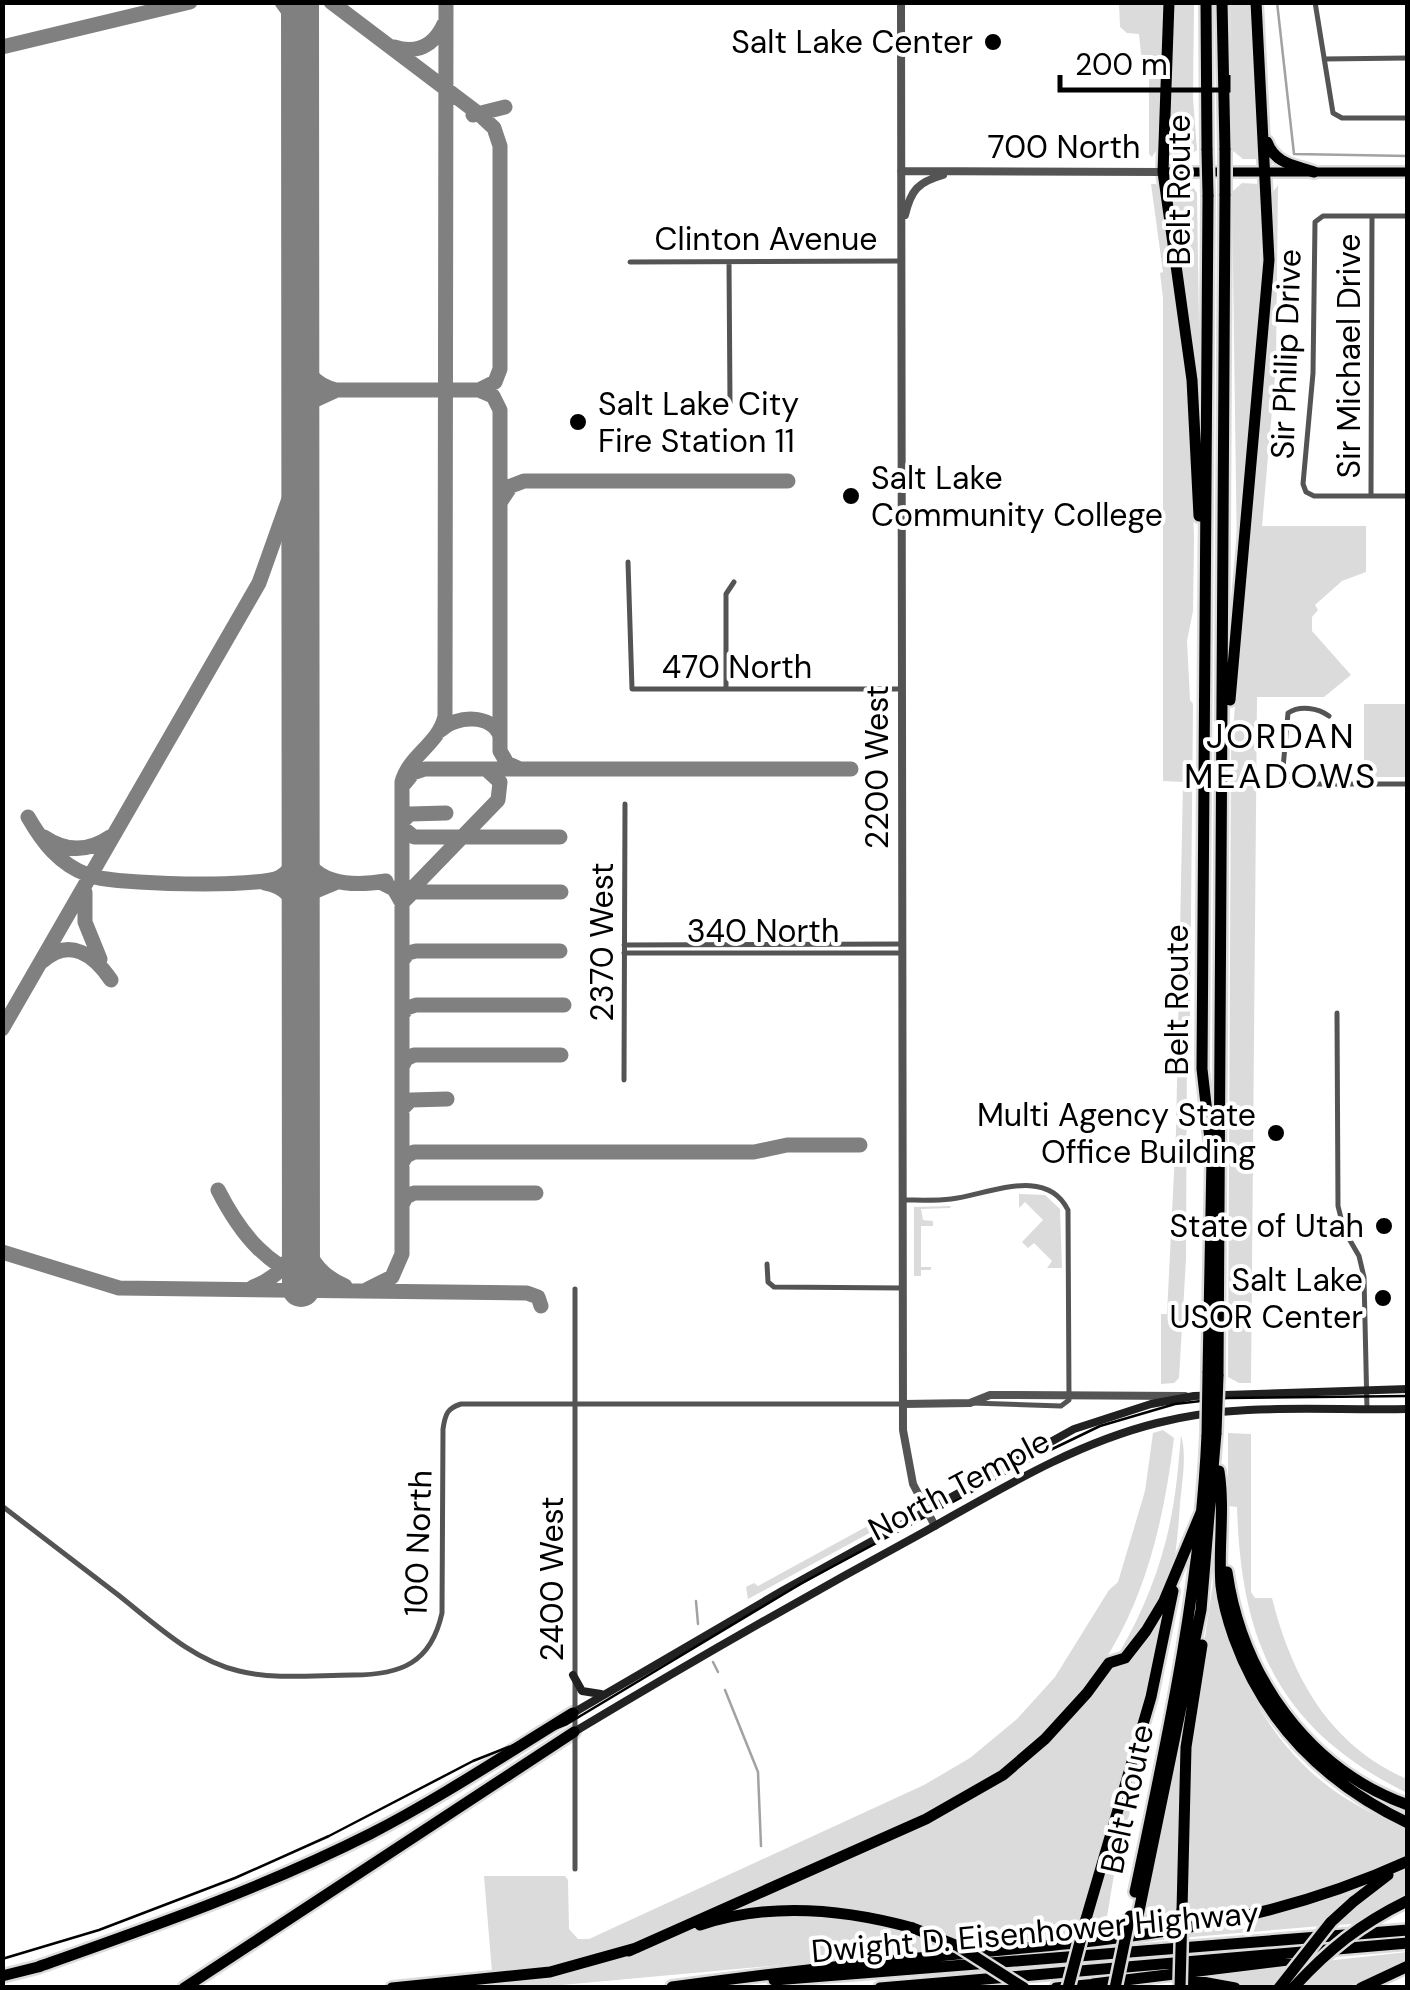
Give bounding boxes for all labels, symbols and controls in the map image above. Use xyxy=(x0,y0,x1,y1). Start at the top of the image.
place label: Salt Lake Center xyxy=(731,21,973,63)
scale bar xyxy=(1060,30,1228,92)
marker: Salt Lake Center xyxy=(982,31,1004,53)
text: 200 m xyxy=(1075,45,1168,84)
street label: Belt Route xyxy=(1158,114,1200,266)
street label: 700 North xyxy=(988,126,1140,168)
street label: Clinton Avenue xyxy=(655,218,877,260)
street label: Sir Michael Drive xyxy=(1328,234,1370,478)
street label: Sir Philip Drive xyxy=(1261,248,1311,460)
place label: Salt Lake City Fire Station 11 xyxy=(598,383,799,462)
marker: Salt Lake City Fire Station 11 xyxy=(567,411,589,433)
place label: Salt Lake Community College xyxy=(871,457,1163,536)
marker: Salt Lake Community College xyxy=(840,485,862,507)
street label: 470 North xyxy=(662,646,812,688)
street label: 2200 West xyxy=(856,685,898,849)
district label: JORDAN MEADOWS xyxy=(1184,713,1378,799)
street label: 2370 West xyxy=(581,862,623,1022)
street label: 340 North xyxy=(687,910,839,952)
street label: Belt Route xyxy=(1156,924,1198,1076)
place label: Multi Agency State Office Building xyxy=(977,1094,1256,1173)
marker: Multi Agency State Office Building xyxy=(1265,1122,1287,1144)
place label: State of Utah xyxy=(1169,1205,1364,1247)
marker: State of Utah xyxy=(1373,1215,1395,1237)
place label: Salt Lake USOR Center xyxy=(1170,1259,1363,1338)
marker: Salt Lake USOR Center xyxy=(1372,1287,1394,1309)
street label: North Temple xyxy=(861,1420,1057,1550)
street label: 100 North xyxy=(394,1469,442,1617)
street label: 2400 West xyxy=(531,1496,573,1662)
street label: Belt Route xyxy=(1091,1721,1163,1877)
street label: Dwight D. Eisenhower Highway xyxy=(809,1891,1261,1972)

